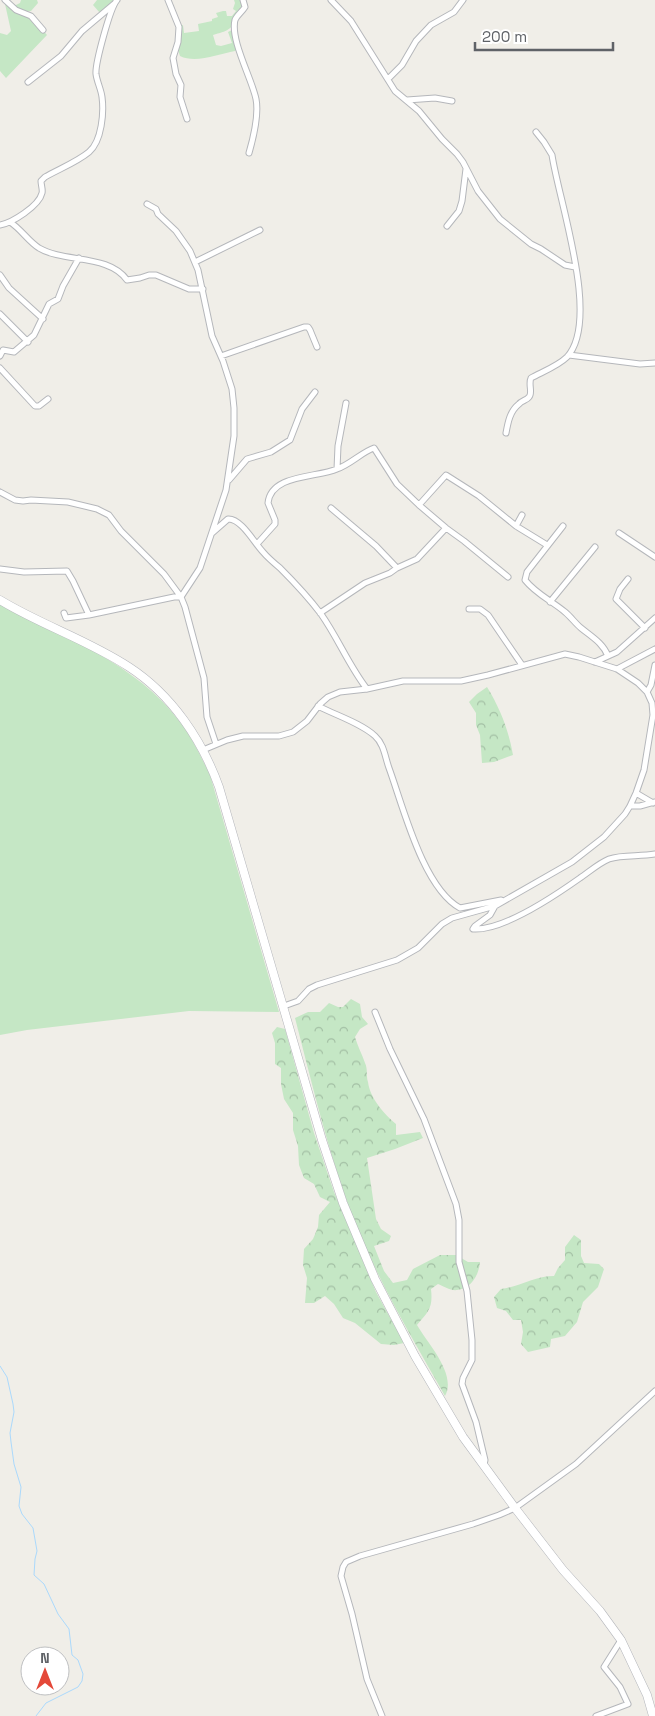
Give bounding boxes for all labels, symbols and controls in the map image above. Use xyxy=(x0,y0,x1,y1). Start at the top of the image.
scale bar xyxy=(475,20,612,52)
text: 200 m xyxy=(482,27,527,46)
north arrow xyxy=(20,1646,70,1696)
text: N xyxy=(40,1649,50,1667)

